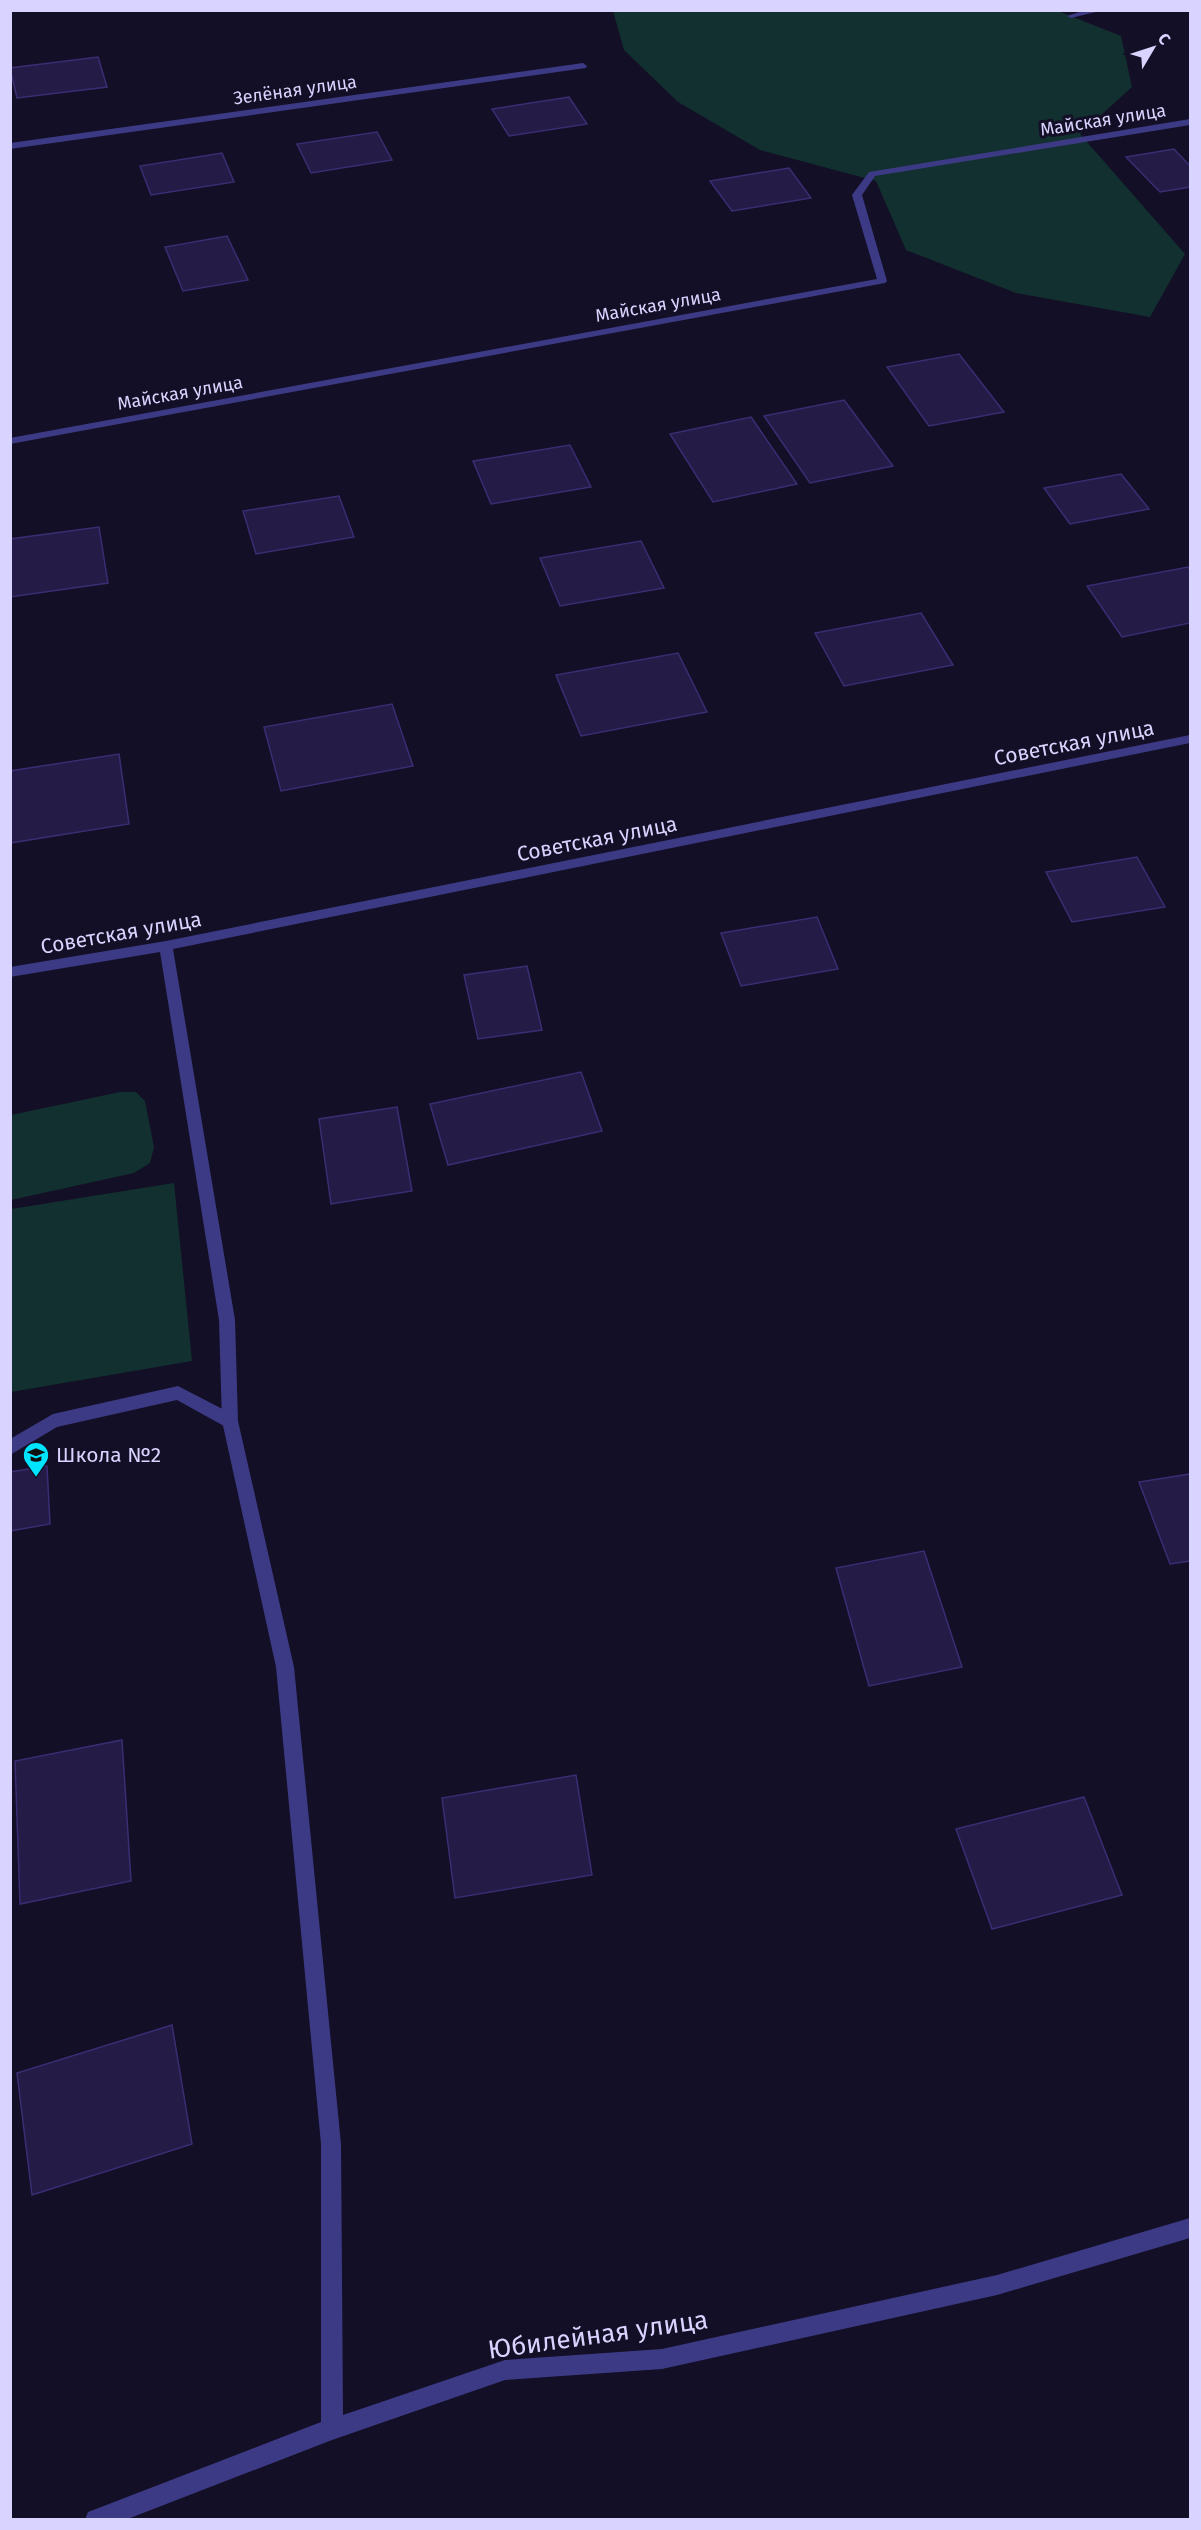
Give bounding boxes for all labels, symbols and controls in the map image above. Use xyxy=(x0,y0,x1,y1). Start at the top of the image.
north arrow xyxy=(1123,18,1183,78)
text: С xyxy=(1154,29,1175,49)
street label: Зелёная улица xyxy=(232,70,358,110)
street label: Майская улица xyxy=(1039,99,1167,141)
street label: Майская улица xyxy=(594,283,722,327)
street label: Майская улица xyxy=(116,371,244,415)
street label: Советская улица xyxy=(992,715,1156,771)
street label: Советская улица xyxy=(515,811,679,867)
street label: Советская улица xyxy=(39,906,203,960)
school or university icon: Школа №2 xyxy=(21,1440,51,1478)
place label: Школа №2 xyxy=(56,1442,161,1468)
street label: Юбилейная улица xyxy=(486,2304,710,2366)

